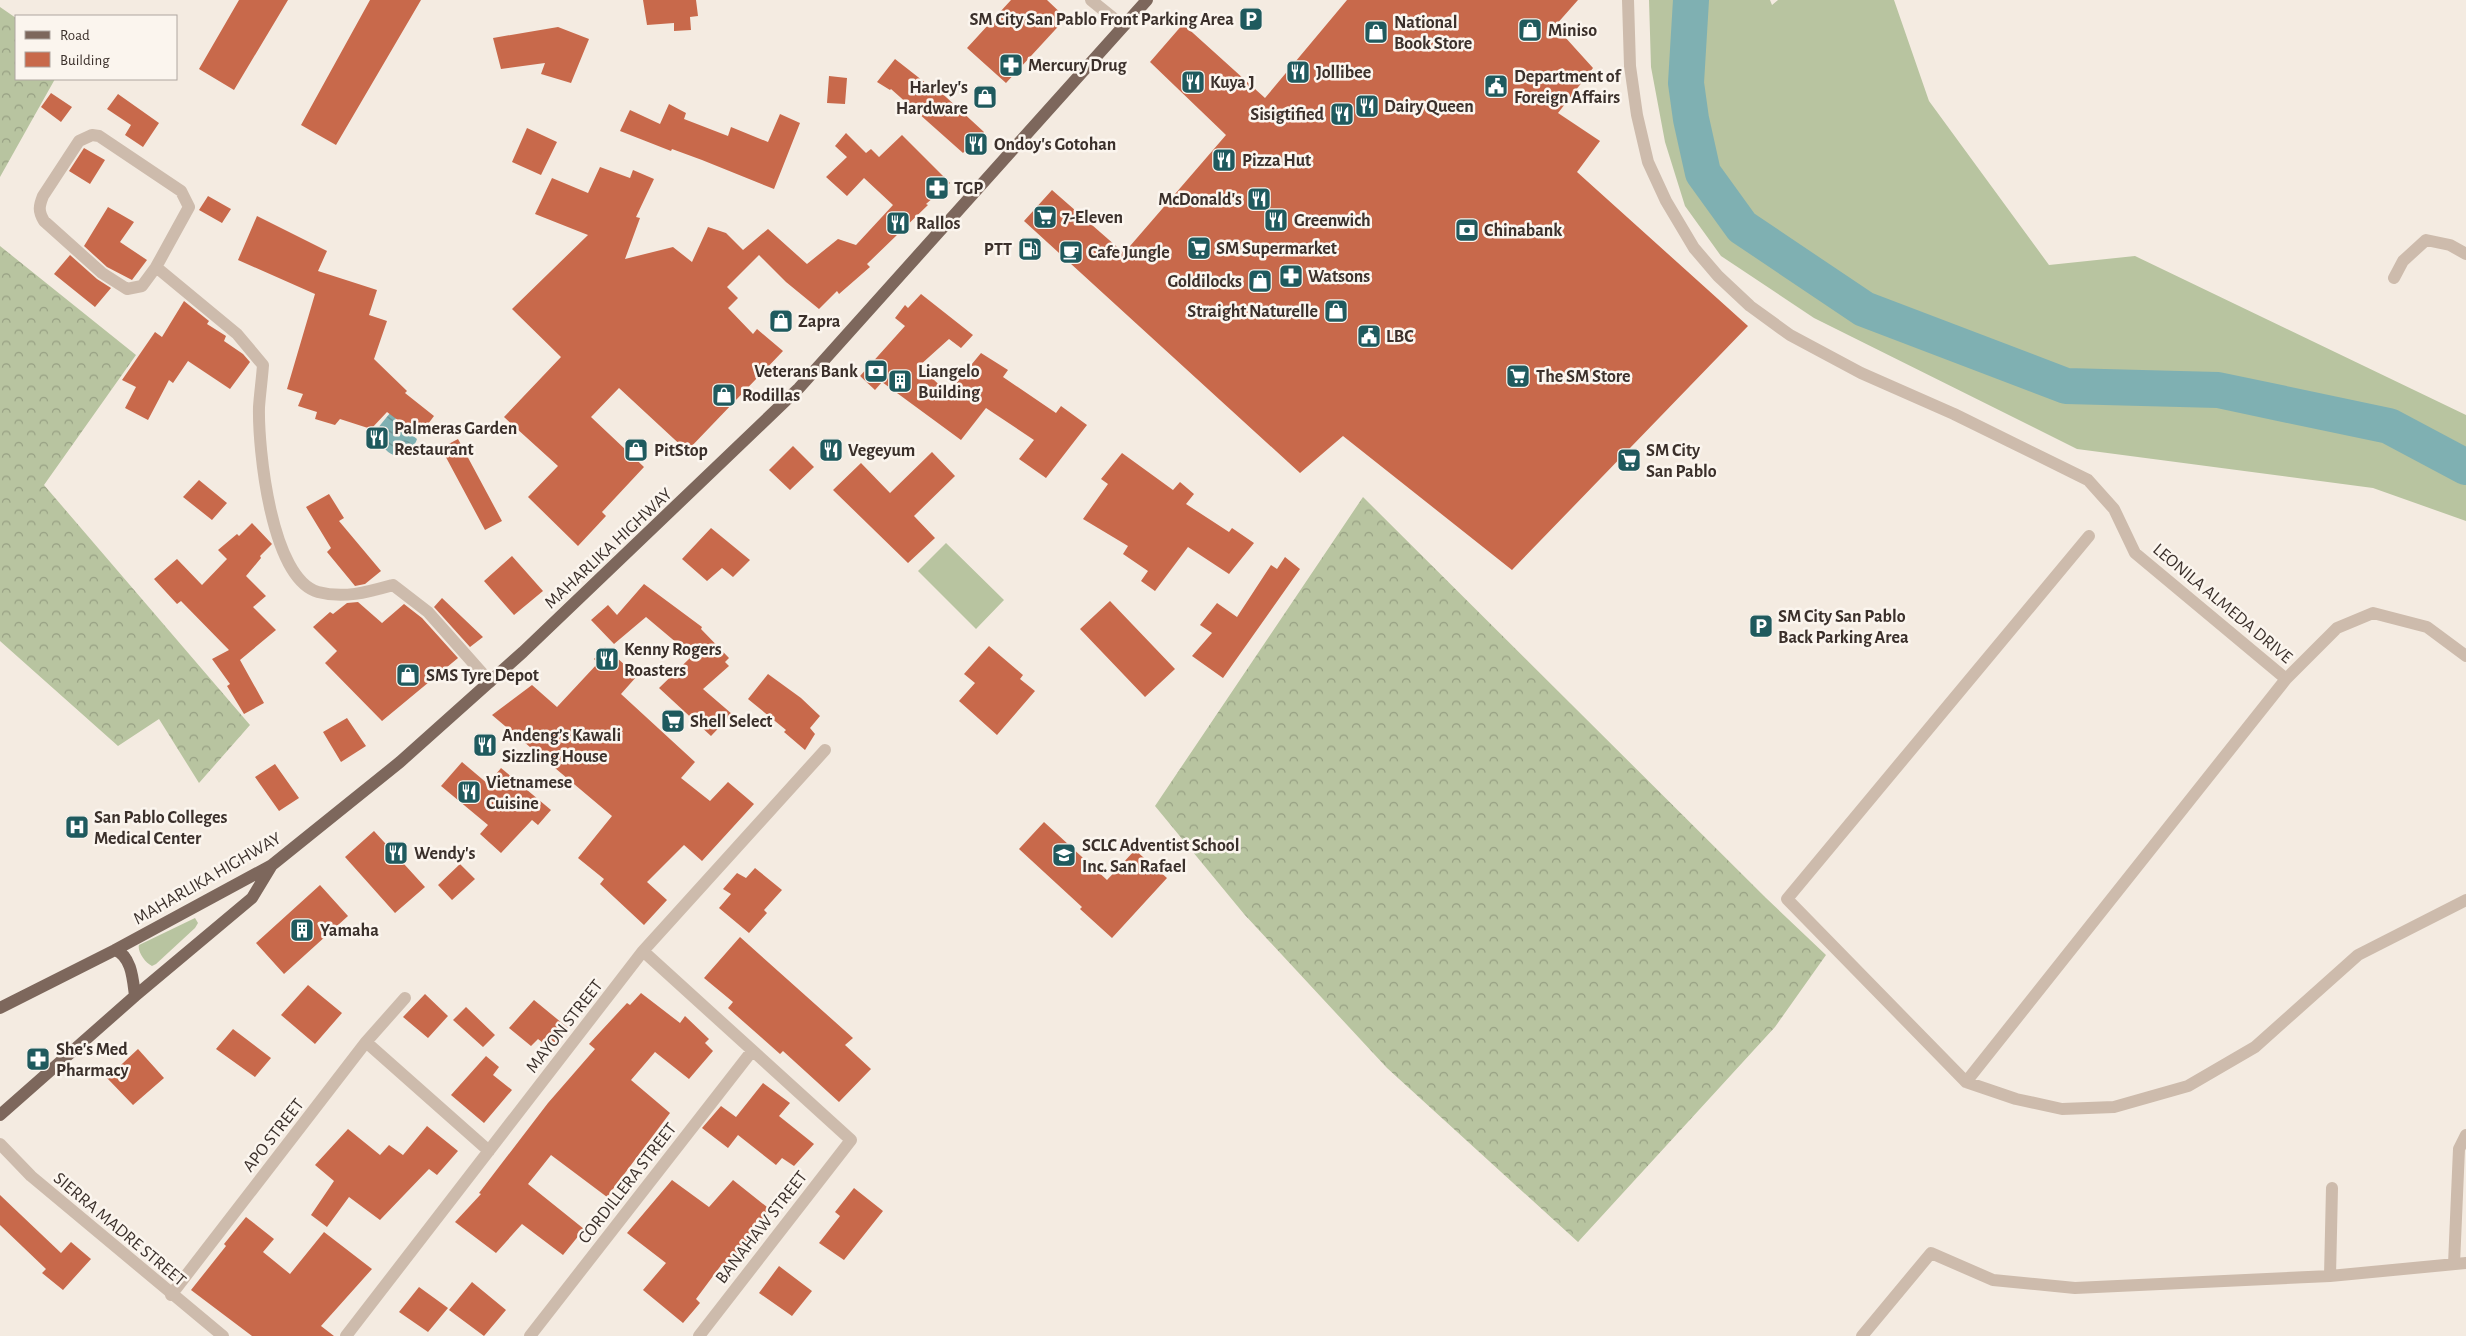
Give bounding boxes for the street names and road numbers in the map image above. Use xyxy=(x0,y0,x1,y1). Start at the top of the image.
street label: MAHARLIKA HIGHWAY xyxy=(541,485,676,612)
street label: LEONILA ALMEDA DRIVE xyxy=(2149,540,2296,667)
street label: MAHARLIKA HIGHWAY xyxy=(131,829,285,928)
street label: MAYON STREET xyxy=(523,977,607,1076)
street label: APO STREET xyxy=(240,1096,308,1176)
street label: CORDILLERA STREET xyxy=(575,1120,680,1247)
street label: BANAHAW STREET xyxy=(712,1168,811,1287)
street label: SIERRA MADRE STREET xyxy=(50,1169,189,1290)

